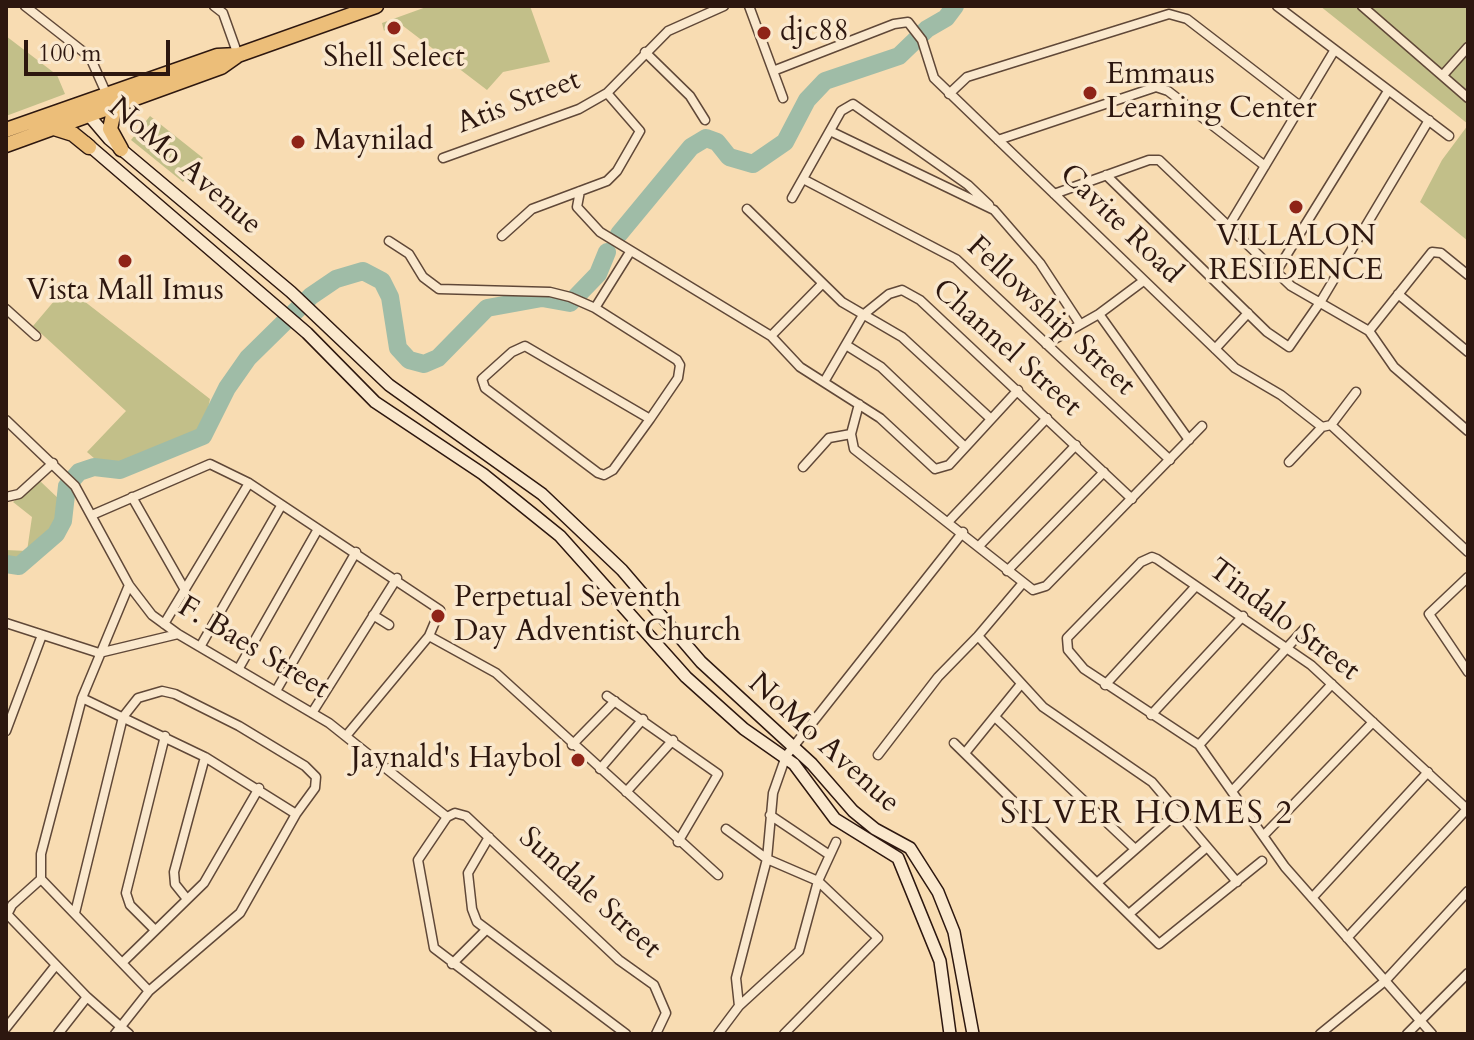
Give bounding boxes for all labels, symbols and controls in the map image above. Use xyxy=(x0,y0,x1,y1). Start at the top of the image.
place label: djc88 xyxy=(780,15,849,51)
marker: Shell Select xyxy=(385,19,403,37)
scale bar xyxy=(28,24,174,74)
marker: djc88 xyxy=(755,24,773,42)
text: 100 m xyxy=(38,37,102,70)
place label: Shell Select xyxy=(323,41,465,77)
place label: Emmaus Learning Center xyxy=(1106,58,1317,128)
street label: Atis Street xyxy=(452,63,586,143)
marker: Emmaus Learning Center xyxy=(1081,84,1099,102)
street label: NoMo Avenue xyxy=(100,91,268,243)
place label: Maynilad xyxy=(314,124,433,160)
marker: Maynilad xyxy=(289,133,307,151)
street label: Cavite Road xyxy=(1051,158,1189,292)
marker: VILLALON RESIDENCE xyxy=(1287,198,1305,216)
place label: VILLALON RESIDENCE xyxy=(1209,220,1383,290)
street label: Fellowship Street xyxy=(958,230,1142,404)
marker: Vista Mall Imus xyxy=(116,252,134,270)
street label: Channel Street xyxy=(924,273,1088,425)
place label: Vista Mall Imus xyxy=(26,274,224,310)
street label: Tindalo Street xyxy=(1200,552,1366,690)
place label: Perpetual Seventh Day Adventist Church xyxy=(454,581,741,652)
street label: F. Baes Street xyxy=(171,590,335,708)
marker: Perpetual Seventh Day Adventist Church xyxy=(429,607,447,625)
street label: NoMo Avenue xyxy=(740,667,906,821)
place label: Jaynald's Haybol xyxy=(351,742,562,778)
marker: Jaynald's Haybol xyxy=(569,751,587,769)
district label: SILVER HOMES 2 xyxy=(1000,797,1294,835)
street label: Sundale Street xyxy=(510,821,668,967)

